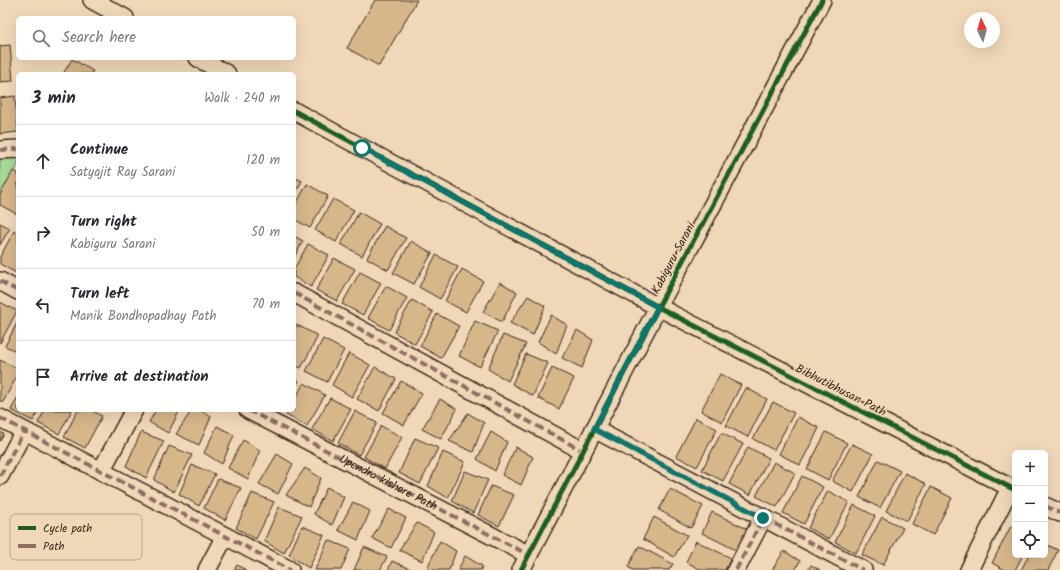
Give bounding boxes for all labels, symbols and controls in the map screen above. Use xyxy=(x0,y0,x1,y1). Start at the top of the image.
north arrow xyxy=(964,12,1000,48)
search box xyxy=(16,16,296,60)
text: Search here xyxy=(62,26,136,50)
icon: search xyxy=(30,27,52,49)
text: 3 min xyxy=(32,85,76,112)
text: Walk · 240 m xyxy=(204,88,280,109)
text: Continue xyxy=(70,138,128,162)
route start xyxy=(353,139,371,157)
icon: ahead xyxy=(32,150,54,172)
text: 120 m xyxy=(246,150,280,171)
text: Satyajit Ray Sarani xyxy=(70,162,175,183)
text: Turn right xyxy=(70,210,137,234)
street label: Kabiguru Sarani xyxy=(647,218,701,297)
icon: right xyxy=(32,222,54,244)
text: 50 m xyxy=(251,222,280,243)
text: Kabiguru Sarani xyxy=(70,234,155,255)
text: Turn left xyxy=(70,282,130,306)
icon: left xyxy=(32,294,54,316)
text: 70 m xyxy=(252,294,280,315)
text: Manik Bondhopadhay Path xyxy=(70,306,216,327)
street label: Bibhutibhusan Path xyxy=(792,359,890,422)
text: Arrive at destination xyxy=(70,365,209,389)
icon: arrive xyxy=(32,366,54,388)
street label: Upendra kishore Path xyxy=(336,450,441,516)
map controls xyxy=(1012,450,1048,558)
button: + xyxy=(1012,450,1048,486)
button: − xyxy=(1012,486,1048,522)
route end xyxy=(754,509,772,527)
legend xyxy=(10,514,142,560)
text: Cycle path xyxy=(43,520,92,538)
button: locate xyxy=(1012,522,1048,558)
text: Path xyxy=(43,538,64,556)

